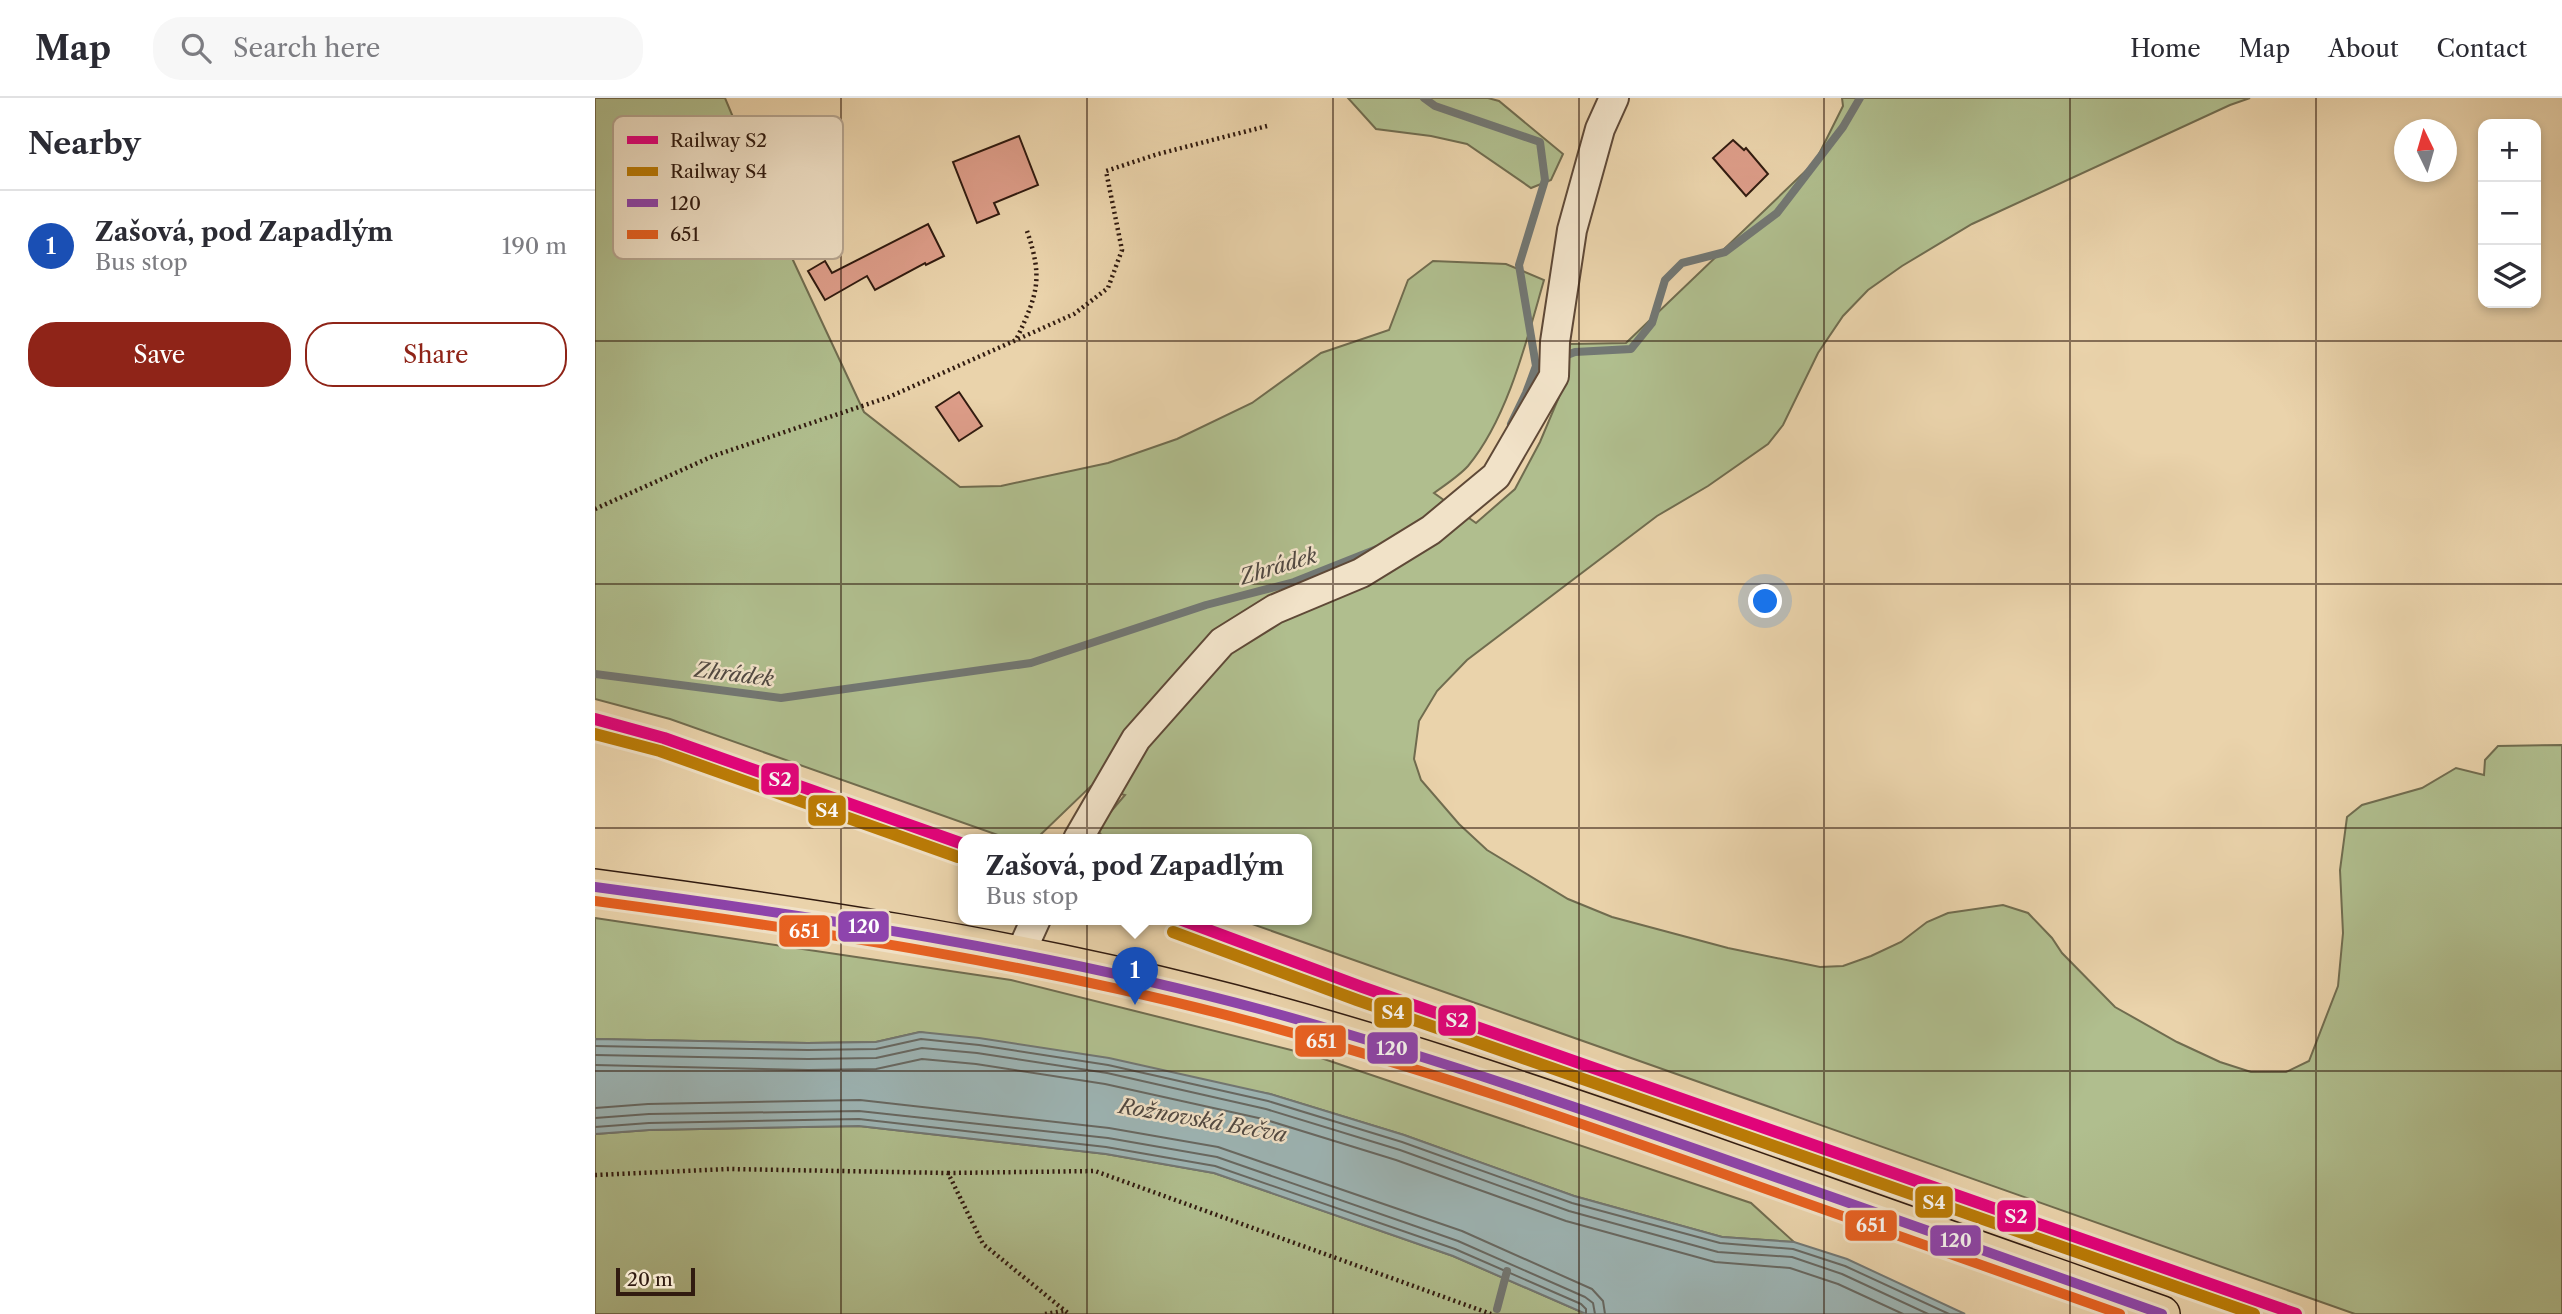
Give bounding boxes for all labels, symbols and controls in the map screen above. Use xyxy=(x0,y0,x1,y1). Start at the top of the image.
search box xyxy=(153,17,643,80)
text: Map xyxy=(35,28,111,69)
icon: search xyxy=(177,29,215,67)
text: Search here xyxy=(233,32,380,64)
text: Home xyxy=(2130,34,2201,63)
text: Map xyxy=(2239,34,2290,63)
text: About xyxy=(2328,34,2399,63)
text: Contact xyxy=(2437,34,2527,63)
legend xyxy=(613,116,843,259)
north arrow xyxy=(2394,119,2457,182)
map controls xyxy=(2478,119,2541,308)
button: + xyxy=(2478,119,2541,182)
text: Nearby xyxy=(28,125,141,162)
text: Railway S2 xyxy=(670,129,767,152)
text: Railway S4 xyxy=(670,160,767,183)
button: − xyxy=(2478,182,2541,245)
text: 120 xyxy=(670,192,701,215)
text: Zašová, pod Zapadlým xyxy=(95,216,393,248)
text: 651 xyxy=(670,223,699,246)
text: 1 xyxy=(46,232,56,260)
text: 190 m xyxy=(502,232,567,260)
button: layers xyxy=(2478,245,2541,308)
text: Bus stop xyxy=(95,248,188,276)
button: Save xyxy=(28,322,291,387)
button: Share xyxy=(305,322,567,387)
water label: Zhrádek xyxy=(1235,542,1320,590)
your location xyxy=(1748,584,1782,618)
water label: Zhrádek xyxy=(692,657,775,691)
line badge: S2 xyxy=(760,762,800,796)
text: S2 xyxy=(768,768,792,791)
line badge: S4 xyxy=(807,794,847,827)
text: S4 xyxy=(815,799,839,822)
popup xyxy=(958,834,1312,925)
text: Zašová, pod Zapadlým xyxy=(986,850,1284,882)
text: Bus stop xyxy=(986,882,1079,910)
line badge: 120 xyxy=(837,910,890,943)
line badge: 651 xyxy=(778,914,831,948)
text: 120 xyxy=(848,915,880,938)
text: 651 xyxy=(789,920,820,943)
pin: 1 xyxy=(1112,947,1158,1005)
line badge: S4 xyxy=(1373,996,1413,1029)
text: S4 xyxy=(1381,1001,1405,1024)
line badge: S2 xyxy=(1437,1004,1477,1037)
text: S2 xyxy=(1445,1009,1469,1032)
line badge: 651 xyxy=(1294,1024,1347,1058)
text: 651 xyxy=(1306,1030,1337,1053)
line badge: 120 xyxy=(1366,1031,1419,1065)
text: 120 xyxy=(1376,1037,1408,1060)
water label: Rožnovská Bečva xyxy=(1115,1093,1289,1147)
line badge: S4 xyxy=(1914,1185,1954,1219)
text: S4 xyxy=(1922,1191,1946,1214)
line badge: S2 xyxy=(1996,1199,2037,1233)
text: S2 xyxy=(2004,1205,2028,1228)
line badge: 651 xyxy=(1844,1209,1898,1242)
text: 651 xyxy=(1856,1214,1887,1237)
line badge: 120 xyxy=(1929,1224,1982,1257)
text: 120 xyxy=(1940,1229,1972,1252)
scale bar xyxy=(616,1265,695,1297)
text: 20 m xyxy=(627,1268,673,1291)

